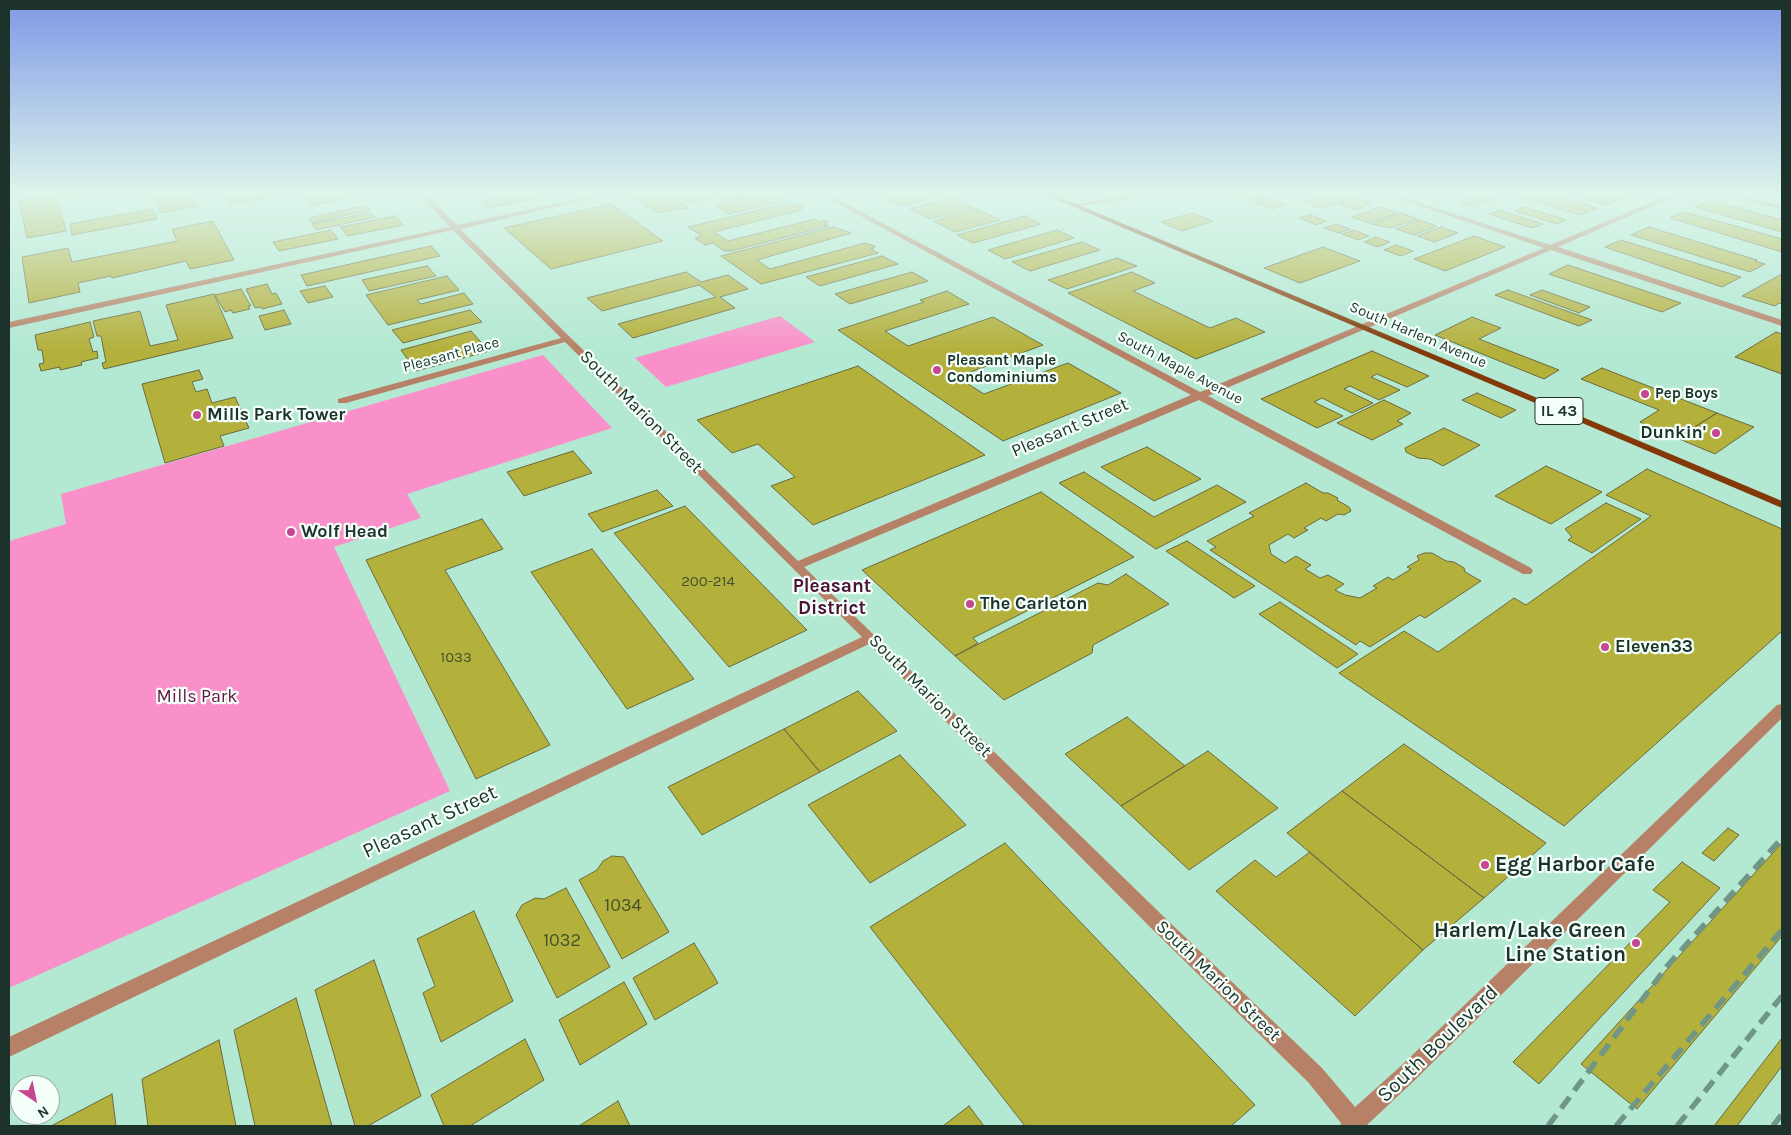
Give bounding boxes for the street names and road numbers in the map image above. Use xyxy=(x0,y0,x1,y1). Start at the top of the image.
street label: South Harlem Avenue xyxy=(1347,298,1489,372)
street label: South Maple Avenue xyxy=(1114,327,1246,409)
street label: Pleasant Place xyxy=(401,333,501,377)
street label: South Marion Street xyxy=(575,346,707,478)
street label: Pleasant Street xyxy=(1008,394,1132,462)
road number: IL 43 xyxy=(1535,398,1583,424)
street label: South Marion Street xyxy=(864,630,996,762)
street label: Pleasant Street xyxy=(359,780,501,864)
street label: South Marion Street xyxy=(1151,916,1285,1046)
street label: South Boulevard xyxy=(1372,980,1504,1108)

